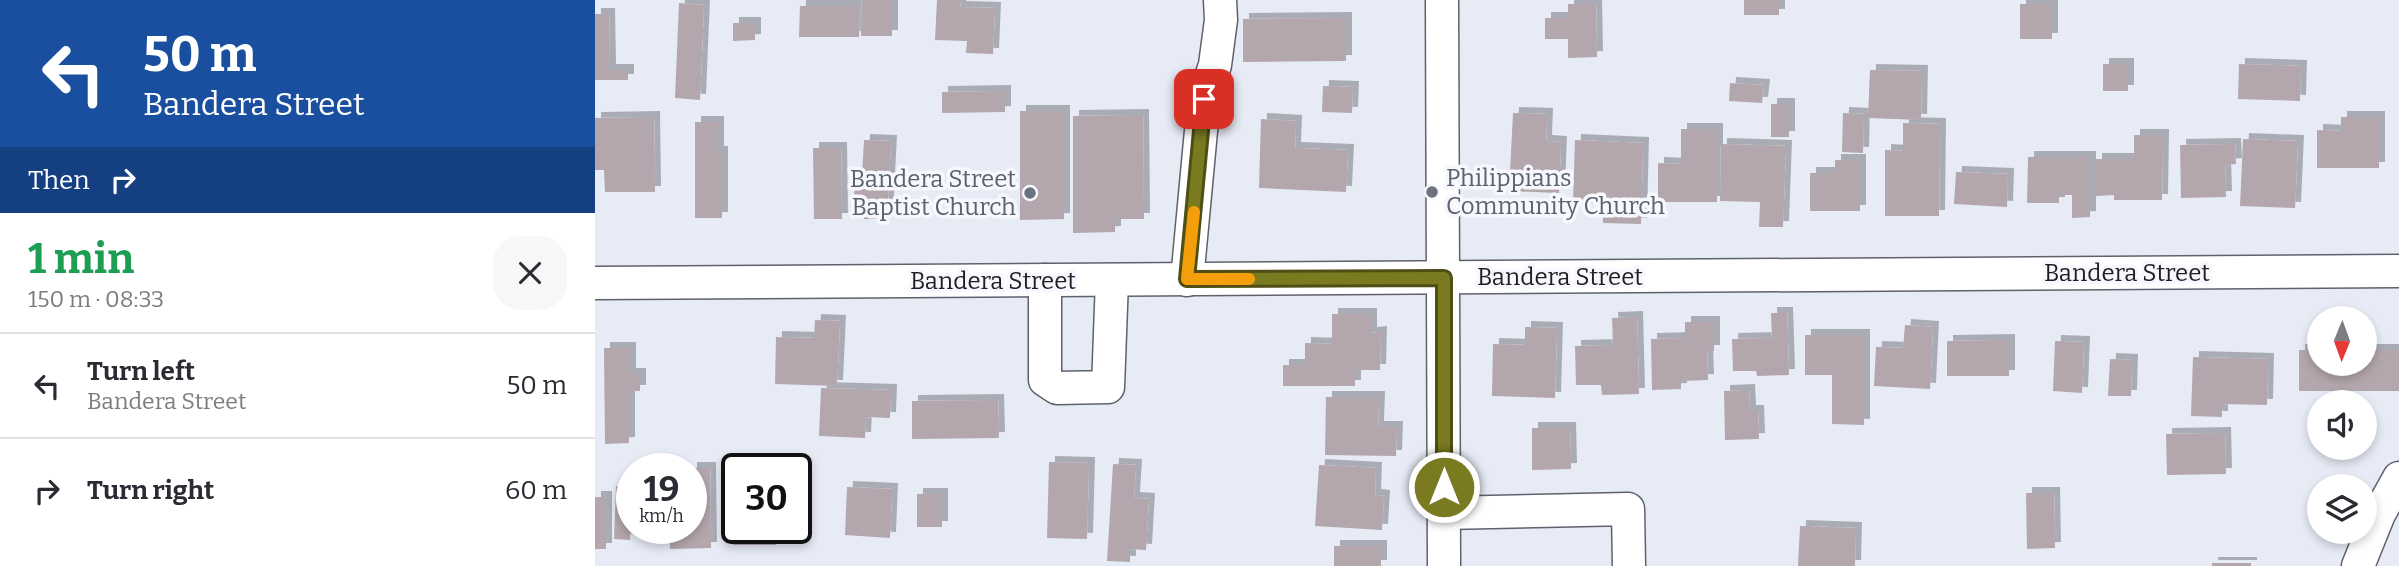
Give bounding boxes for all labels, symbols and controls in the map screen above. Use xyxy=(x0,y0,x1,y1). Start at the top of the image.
text: 50 m xyxy=(143,25,256,84)
icon: left xyxy=(28,28,119,119)
pin xyxy=(1174,69,1234,129)
icon: arrive xyxy=(1185,80,1223,118)
text: Bandera Street xyxy=(143,85,365,123)
icon: right xyxy=(104,161,142,199)
place label: Philippians Community Church xyxy=(1446,164,1665,220)
text: Then xyxy=(28,165,90,196)
place label: Bandera Street Baptist Church xyxy=(850,165,1016,221)
marker: Philippians Community Church xyxy=(1424,184,1440,200)
marker: Bandera Street Baptist Church xyxy=(1022,185,1038,201)
text: 1 min xyxy=(28,234,134,284)
button: close xyxy=(493,236,567,310)
street label: Bandera Street xyxy=(2044,259,2210,287)
street label: Bandera Street xyxy=(1477,263,1643,291)
street label: Bandera Street xyxy=(910,267,1076,295)
text: 150 m · 08:33 xyxy=(28,285,164,313)
north arrow xyxy=(2307,306,2377,376)
map controls xyxy=(2307,306,2377,544)
text: Turn left xyxy=(87,356,195,387)
icon: left xyxy=(28,367,66,405)
text: 50 m xyxy=(506,370,567,401)
text: Bandera Street xyxy=(87,387,246,415)
button: sound xyxy=(2307,390,2377,460)
position arrow xyxy=(1407,450,1481,524)
speed limit sign: 30 xyxy=(721,453,812,544)
text: 19 xyxy=(644,468,679,510)
icon: right xyxy=(28,472,66,510)
button: layers xyxy=(2307,474,2377,544)
text: Turn right xyxy=(87,475,214,506)
text: 60 m xyxy=(505,475,567,506)
text: km/h xyxy=(639,505,684,527)

